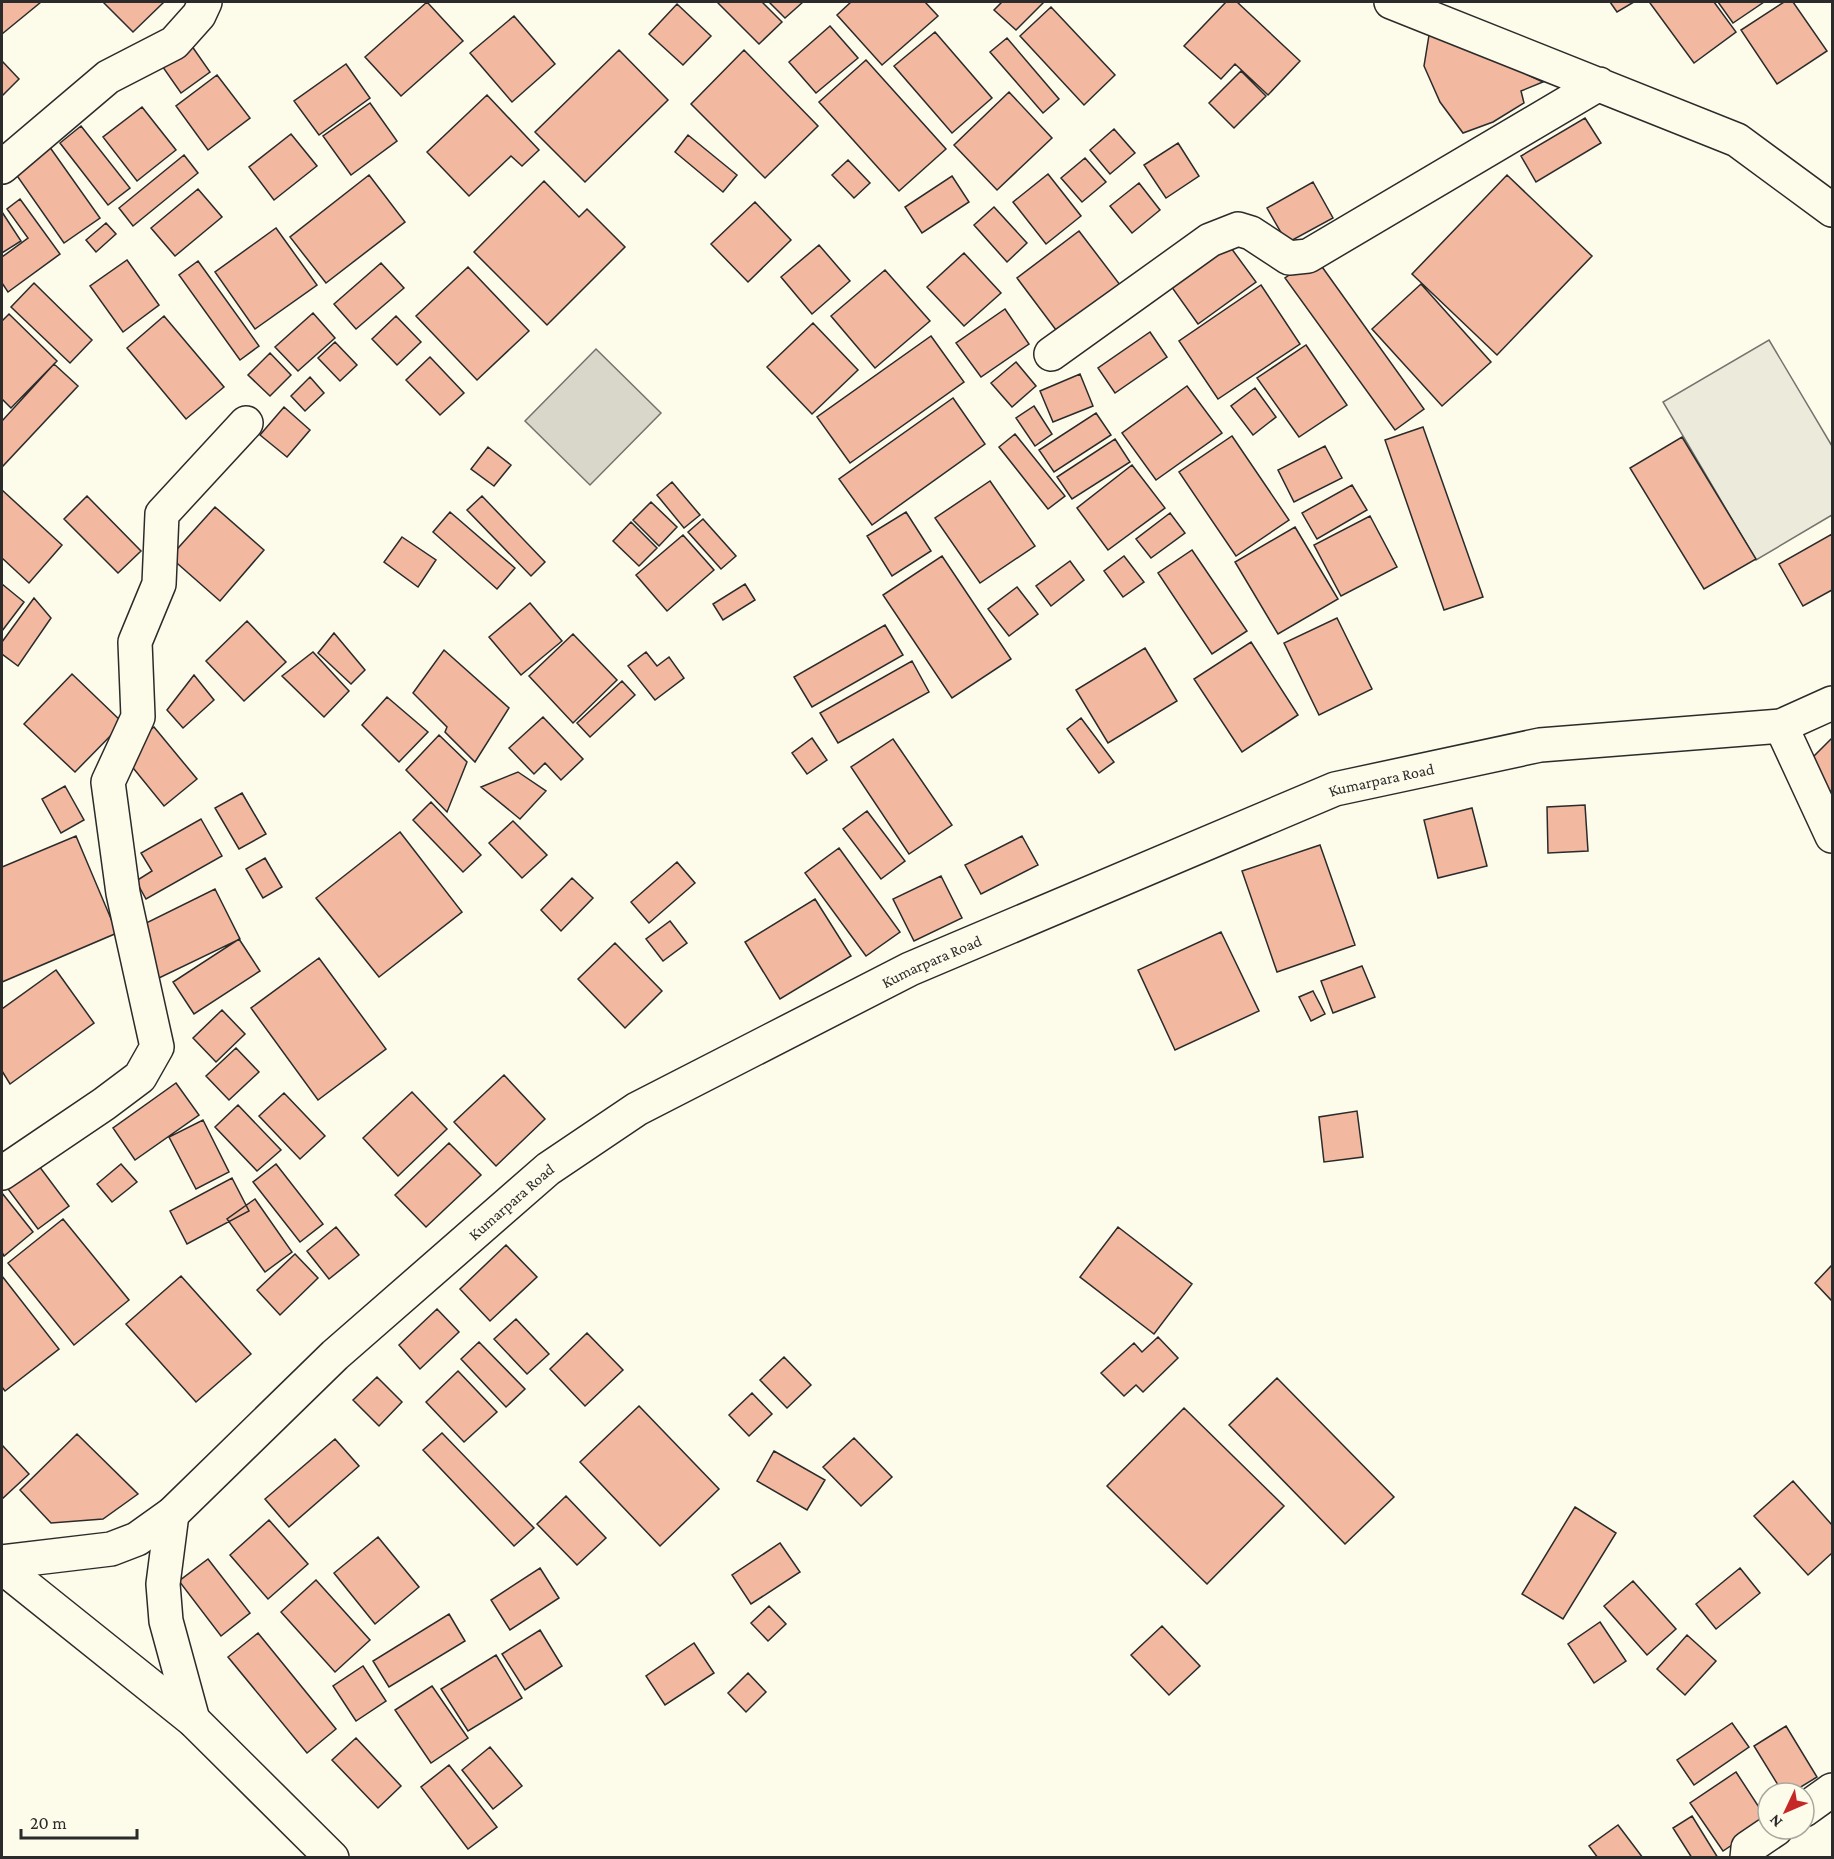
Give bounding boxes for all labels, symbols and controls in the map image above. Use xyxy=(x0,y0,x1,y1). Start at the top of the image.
street label: Kumarpara Road xyxy=(1326,760,1436,800)
street label: Kumarpara Road xyxy=(879,932,984,991)
street label: Kumarpara Road xyxy=(465,1159,557,1243)
north arrow xyxy=(1756,1781,1816,1841)
scale bar xyxy=(21,1802,136,1840)
text: N xyxy=(1766,1811,1785,1831)
text: 20 m xyxy=(30,1813,67,1833)

